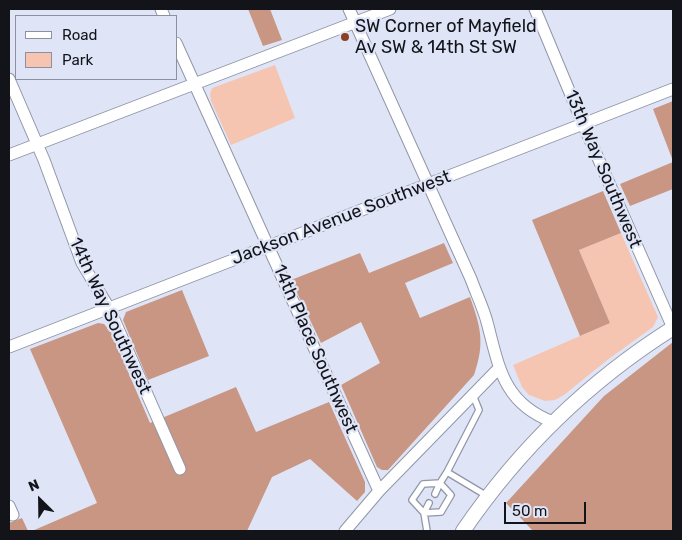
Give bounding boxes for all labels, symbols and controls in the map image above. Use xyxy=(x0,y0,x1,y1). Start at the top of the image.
legend xyxy=(15,15,178,80)
place label: SW Corner of Mayfield Av SW & 14th St SW xyxy=(355,16,537,58)
text: Road xyxy=(62,26,98,44)
marker: SW Corner of Mayfield Av SW & 14th St SW xyxy=(339,31,351,43)
text: Park xyxy=(62,51,93,69)
street label: 13th Way Southwest xyxy=(560,87,646,251)
street label: Jackson Avenue Southwest xyxy=(228,166,454,270)
street label: 14th Way Southwest xyxy=(64,234,156,398)
street label: 14th Place Southwest xyxy=(268,261,362,437)
north arrow xyxy=(15,475,65,525)
text: N xyxy=(26,476,42,496)
scale bar xyxy=(507,492,590,524)
text: 50 m xyxy=(512,502,547,520)

